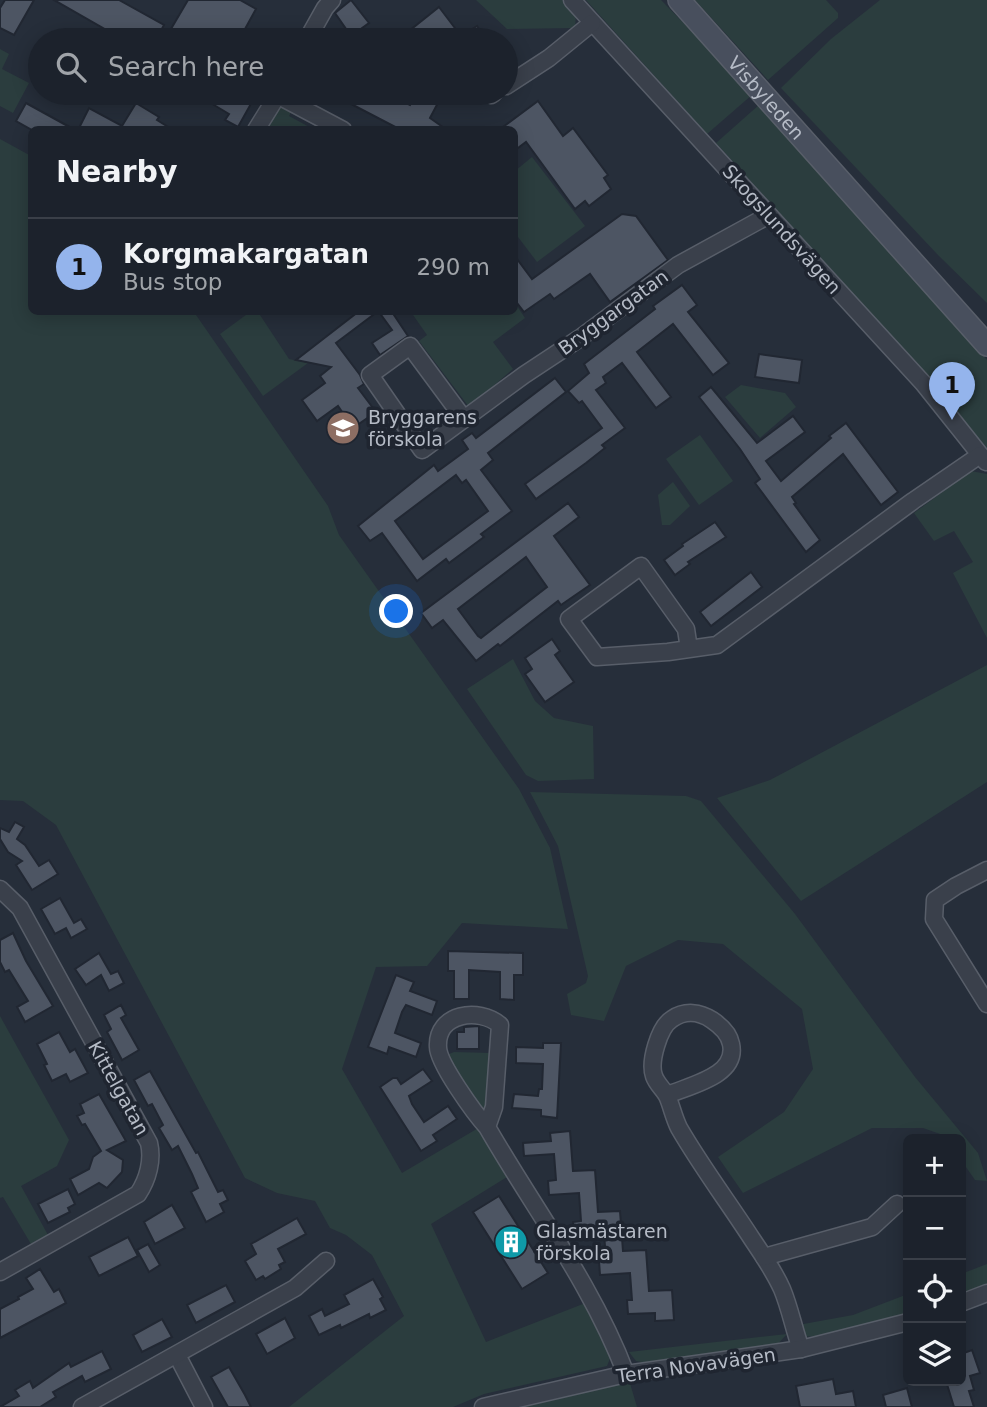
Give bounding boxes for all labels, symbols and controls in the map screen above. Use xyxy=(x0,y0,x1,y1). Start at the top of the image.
search box xyxy=(28,28,518,105)
icon: search xyxy=(52,48,90,86)
text: Search here xyxy=(108,52,264,82)
street label: Visbyleden xyxy=(723,52,809,144)
text: Nearby xyxy=(56,154,178,189)
street label: Skogslundsvägen xyxy=(718,160,846,298)
text: Korgmakargatan xyxy=(123,239,369,269)
text: 1 xyxy=(71,254,87,280)
text: 290 m xyxy=(416,254,490,280)
street label: Bryggargatan xyxy=(554,265,672,359)
text: Bus stop xyxy=(123,269,222,295)
pin: 1 xyxy=(929,362,975,420)
place label: Bryggarens förskola xyxy=(368,406,477,450)
school or university icon: Bryggarens förskola xyxy=(324,409,362,447)
your location xyxy=(379,594,413,628)
street label: Kittelgatan xyxy=(84,1037,154,1139)
map controls xyxy=(903,1134,966,1386)
button: + xyxy=(903,1134,966,1197)
button: − xyxy=(903,1197,966,1260)
place label: Glasmästaren förskola xyxy=(536,1220,668,1264)
building icon: Glasmästaren förskola xyxy=(492,1223,530,1261)
button: locate xyxy=(903,1260,966,1323)
button: layers xyxy=(903,1323,966,1386)
street label: Terra Novavägen xyxy=(614,1343,777,1387)

